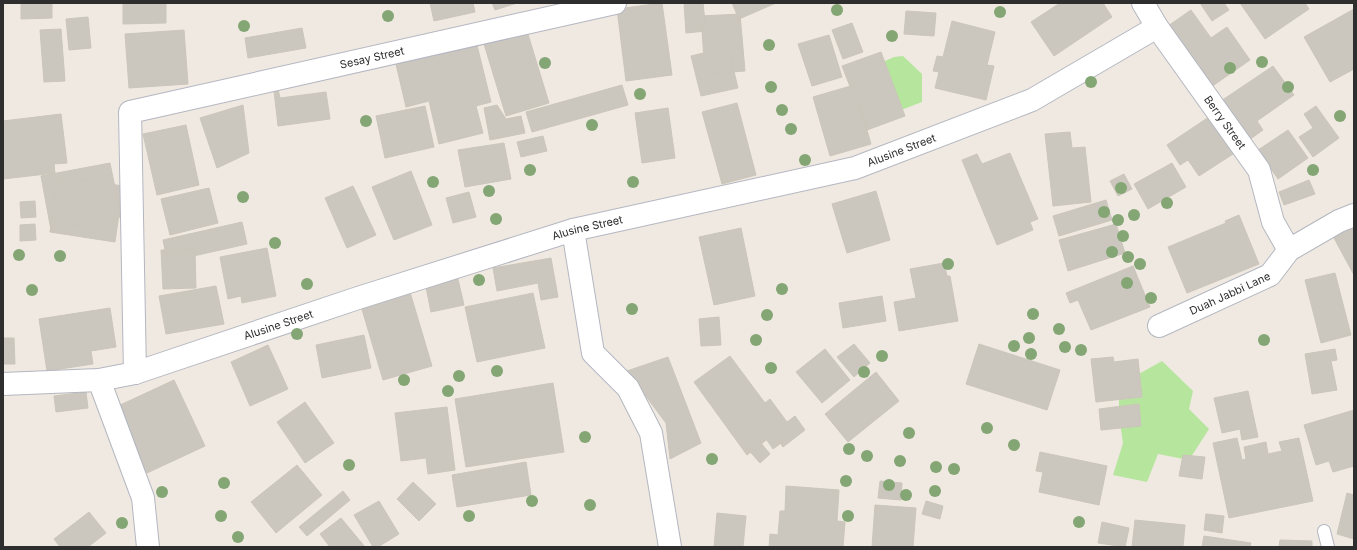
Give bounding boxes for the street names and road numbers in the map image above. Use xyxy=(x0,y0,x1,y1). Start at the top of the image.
street label: Sesay Street xyxy=(338,44,406,72)
street label: Berry Street xyxy=(1201,93,1249,152)
street label: Alusine Street xyxy=(865,131,938,170)
street label: Alusine Street xyxy=(550,212,624,243)
street label: Duah Jabbi Lane xyxy=(1187,269,1272,318)
street label: Alusine Street xyxy=(242,306,315,343)

